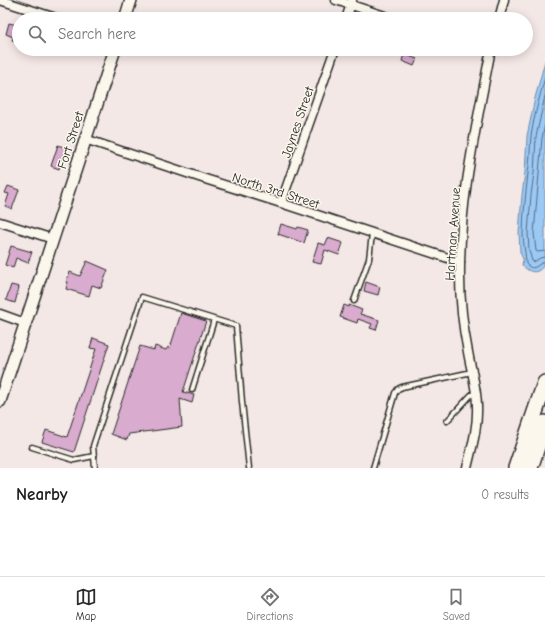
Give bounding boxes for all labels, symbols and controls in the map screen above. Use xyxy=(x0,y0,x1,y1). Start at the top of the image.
search box xyxy=(12,12,533,56)
icon: search xyxy=(26,23,48,45)
text: Search here xyxy=(58,25,136,43)
street label: Jaynes Street xyxy=(278,83,317,160)
street label: Fort Street xyxy=(54,108,87,171)
street label: North 3rd Street xyxy=(230,169,323,212)
street label: Hartman Avenue xyxy=(442,186,463,281)
text: Nearby xyxy=(16,485,67,504)
text: 0 results xyxy=(481,487,529,502)
tab: Map xyxy=(75,586,97,623)
tab: Directions xyxy=(247,586,293,623)
tab: Saved xyxy=(443,586,470,623)

